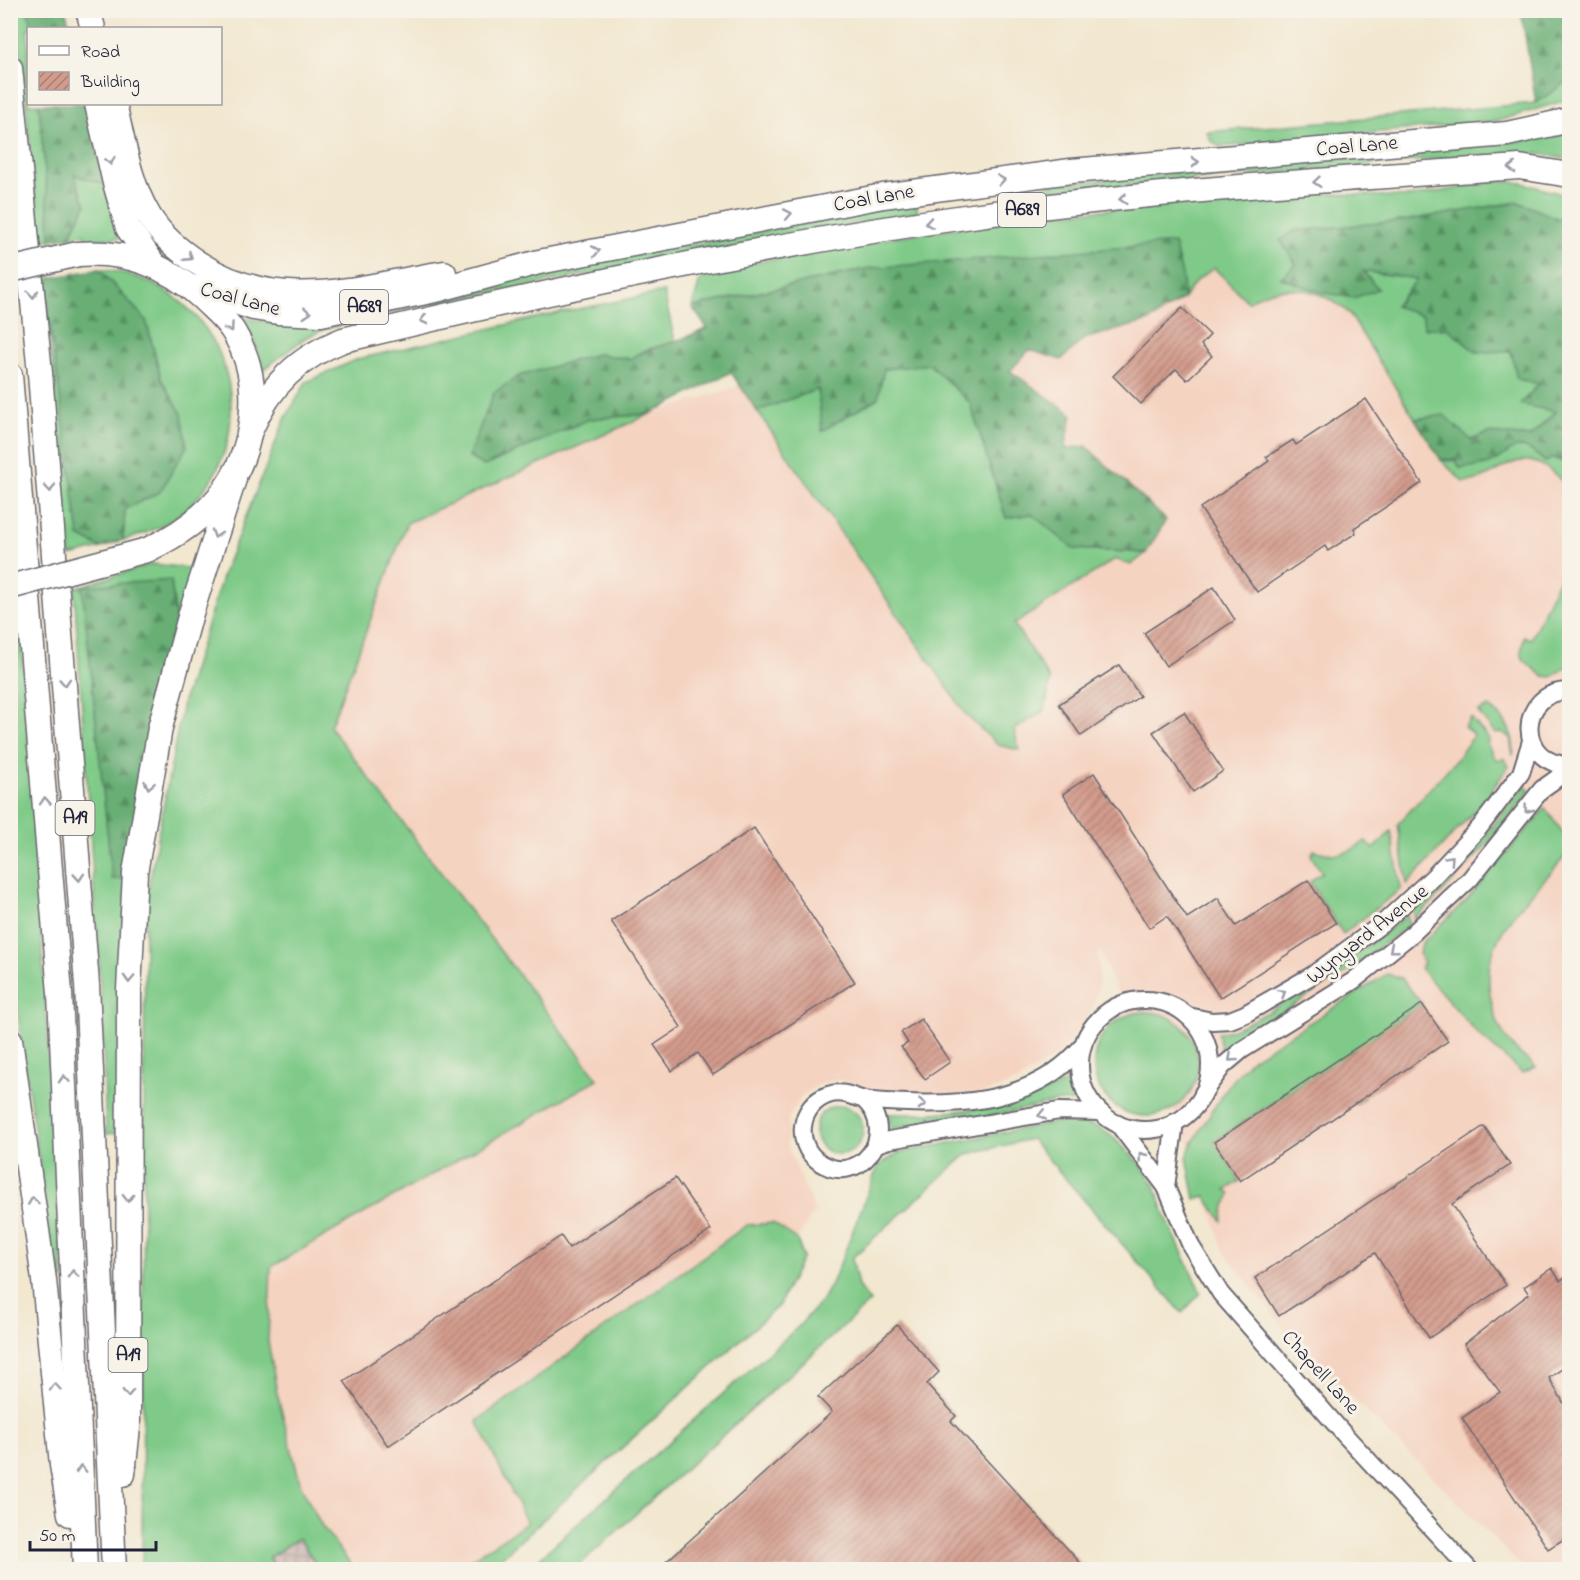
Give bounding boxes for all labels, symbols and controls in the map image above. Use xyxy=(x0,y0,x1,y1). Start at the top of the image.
legend xyxy=(27,27,222,105)
text: Road xyxy=(81,40,120,66)
text: Building xyxy=(80,70,140,97)
street label: Coal Lane xyxy=(1315,128,1399,165)
one-way arrow xyxy=(103,155,116,165)
one-way arrow xyxy=(1190,156,1199,169)
one-way arrow xyxy=(1507,162,1516,174)
one-way arrow xyxy=(996,175,1005,187)
one-way arrow xyxy=(1313,175,1322,188)
street label: Coal Lane xyxy=(831,177,917,221)
one-way arrow xyxy=(1118,192,1127,205)
road number: A689 xyxy=(998,193,1046,227)
one-way arrow xyxy=(782,208,792,221)
one-way arrow xyxy=(925,216,935,229)
one-way arrow xyxy=(591,245,601,258)
one-way arrow xyxy=(183,250,194,261)
street label: Coal Lane xyxy=(197,275,284,325)
one-way arrow xyxy=(26,289,39,298)
road number: A689 xyxy=(340,290,388,324)
one-way arrow xyxy=(302,307,311,320)
one-way arrow xyxy=(419,313,429,326)
one-way arrow xyxy=(223,321,234,332)
one-way arrow xyxy=(43,483,56,493)
one-way arrow xyxy=(211,528,223,539)
one-way arrow xyxy=(58,678,71,687)
one-way arrow xyxy=(143,780,156,790)
one-way arrow xyxy=(39,797,52,806)
road number: A19 xyxy=(56,801,94,835)
one-way arrow xyxy=(1524,802,1535,813)
one-way arrow xyxy=(1443,855,1454,866)
one-way arrow xyxy=(73,872,86,881)
street label: Wynyard Avenue xyxy=(1301,877,1437,994)
one-way arrow xyxy=(1389,942,1400,953)
one-way arrow xyxy=(123,974,136,983)
one-way arrow xyxy=(1276,989,1286,1001)
one-way arrow xyxy=(1228,1051,1239,1062)
one-way arrow xyxy=(58,1075,71,1084)
one-way arrow xyxy=(918,1098,927,1110)
one-way arrow xyxy=(1037,1108,1047,1121)
one-way arrow xyxy=(1138,1151,1149,1162)
one-way arrow xyxy=(122,1194,134,1203)
one-way arrow xyxy=(28,1196,40,1206)
one-way arrow xyxy=(67,1270,80,1279)
street label: Chapell Lane xyxy=(1274,1324,1367,1422)
road number: A19 xyxy=(108,1338,148,1372)
one-way arrow xyxy=(49,1382,62,1391)
one-way arrow xyxy=(122,1389,134,1398)
one-way arrow xyxy=(75,1465,88,1474)
scale bar xyxy=(30,1514,156,1552)
text: 50 m xyxy=(39,1524,76,1550)

